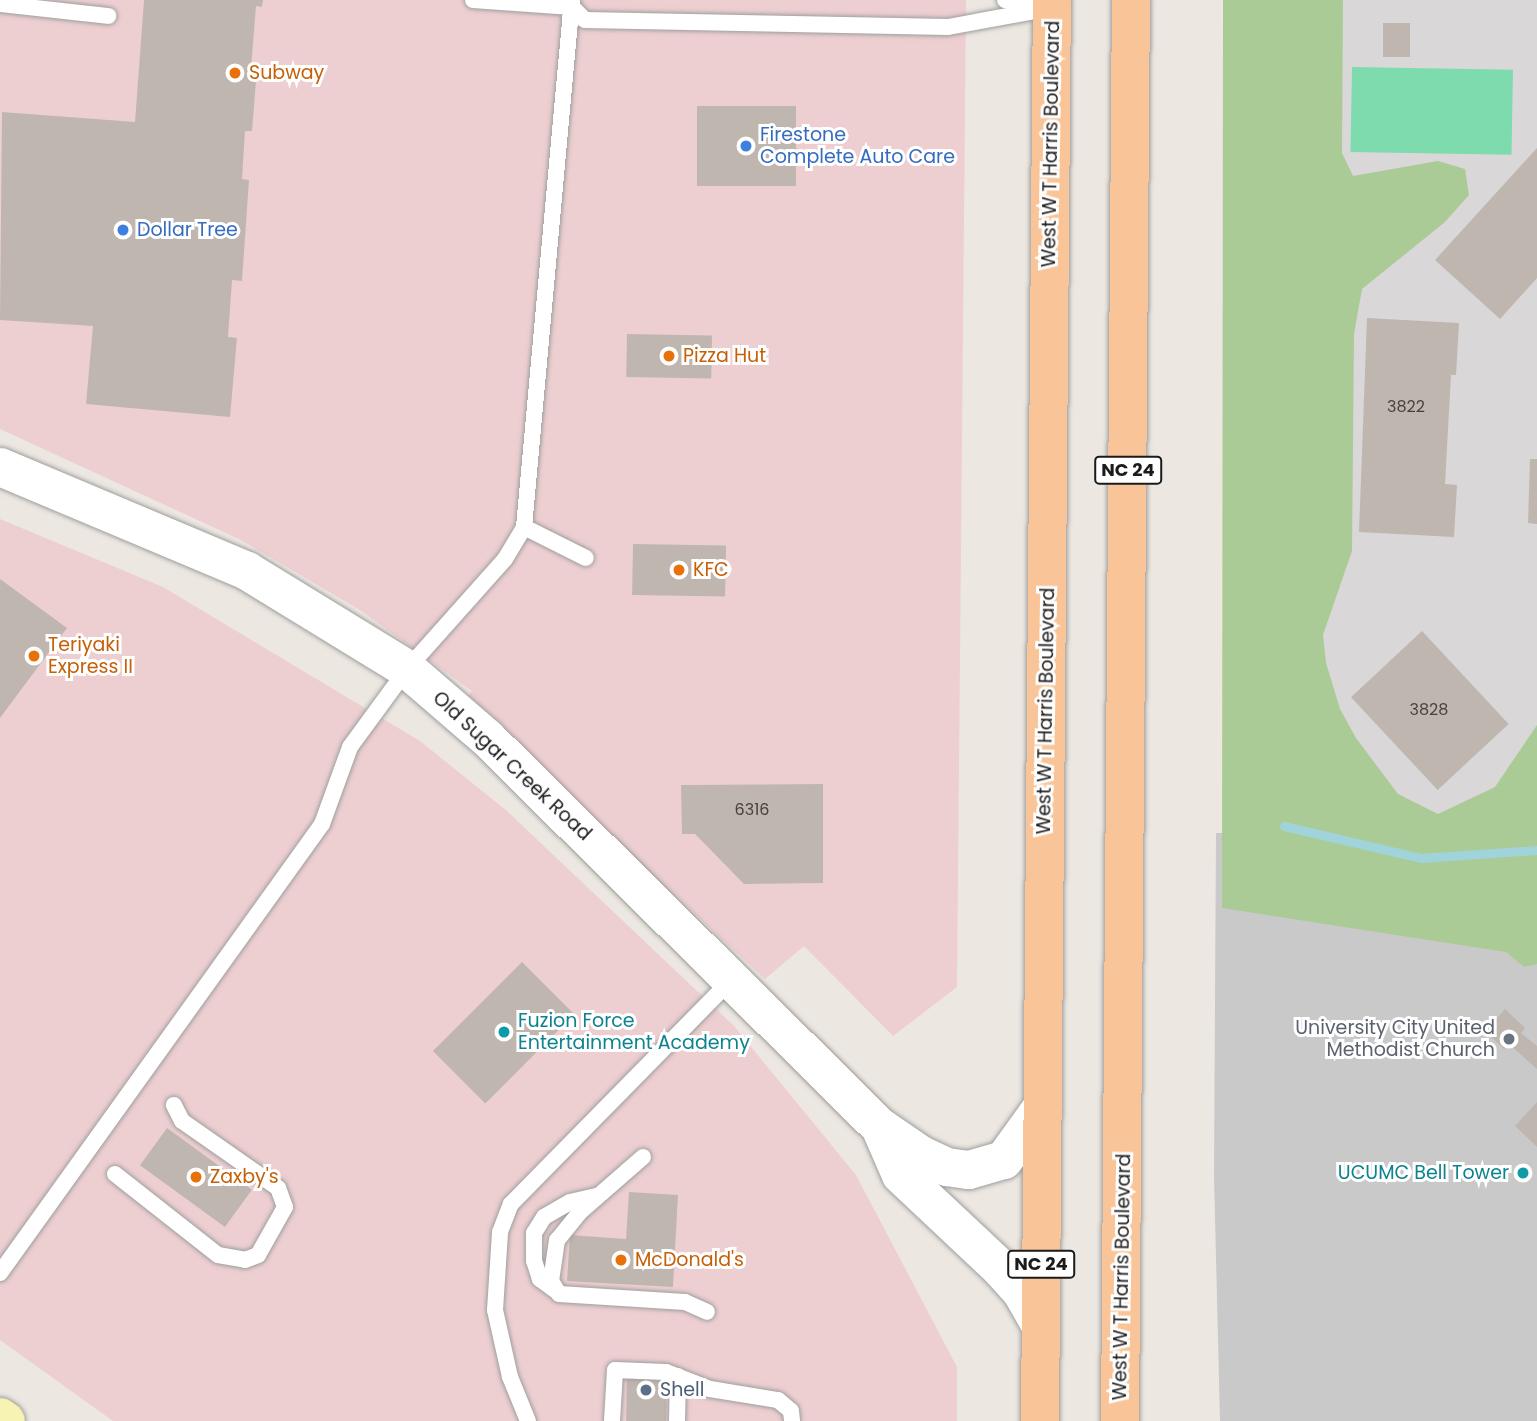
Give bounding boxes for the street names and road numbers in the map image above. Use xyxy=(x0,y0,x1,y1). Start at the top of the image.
street label: West W T Harris Boulevard xyxy=(1037,20,1065,268)
road number: NC 24 xyxy=(1093,456,1163,484)
street label: West W T Harris Boulevard xyxy=(1032,587,1060,835)
street label: Old Sugar Creek Road xyxy=(428,687,596,845)
street label: West W T Harris Boulevard xyxy=(1108,1153,1136,1401)
road number: NC 24 xyxy=(1006,1250,1076,1279)

